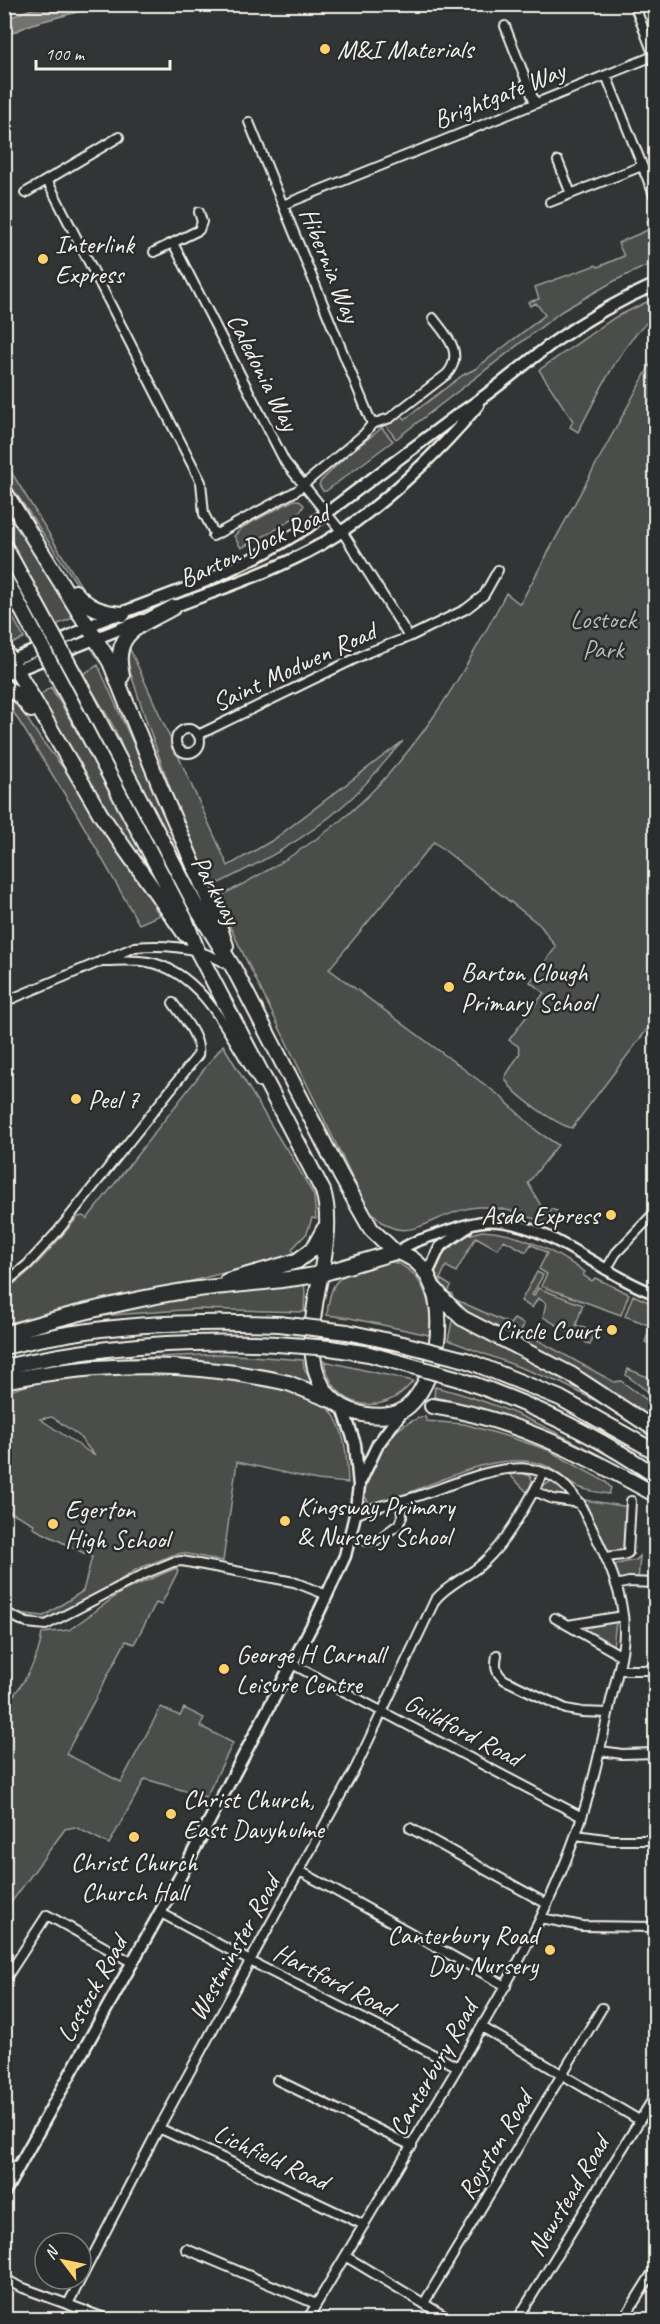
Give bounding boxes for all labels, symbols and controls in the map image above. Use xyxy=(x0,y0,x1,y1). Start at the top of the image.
scale bar xyxy=(36,33,170,71)
place label: M&I Materials xyxy=(337,33,475,66)
marker: M&I Materials xyxy=(318,42,332,56)
text: 100 m xyxy=(45,43,86,65)
street label: Brightgate Way xyxy=(428,53,572,136)
street label: Hibernia Way xyxy=(292,203,369,329)
place label: Interlink Express xyxy=(55,228,136,291)
marker: Interlink Express xyxy=(36,252,50,266)
street label: Caledonia Way xyxy=(219,308,308,438)
street label: Barton Dock Road xyxy=(174,495,338,595)
park label: Lostock Park xyxy=(570,603,639,666)
street label: Saint Modwen Road xyxy=(207,613,385,719)
street label: Parkway xyxy=(184,850,249,932)
place label: Barton Clough Primary School xyxy=(461,956,599,1019)
marker: Barton Clough Primary School xyxy=(442,980,456,994)
place label: Peel 7 xyxy=(88,1083,140,1116)
marker: Peel 7 xyxy=(69,1092,83,1106)
place label: Asda Express xyxy=(481,1199,601,1232)
marker: Asda Express xyxy=(604,1208,618,1222)
place label: Circle Court xyxy=(496,1314,602,1347)
marker: Circle Court xyxy=(605,1323,619,1337)
place label: Kingsway Primary & Nursery School xyxy=(297,1490,456,1553)
place label: Egerton High School xyxy=(65,1493,174,1556)
marker: Kingsway Primary & Nursery School xyxy=(278,1514,292,1528)
marker: Egerton High School xyxy=(46,1517,60,1531)
place label: George H Carnall Leisure Centre xyxy=(236,1638,389,1701)
marker: George H Carnall Leisure Centre xyxy=(217,1662,231,1676)
street label: Guildford Road xyxy=(399,1685,531,1776)
place label: Christ Church, East Davyhulme xyxy=(183,1783,326,1846)
marker: Christ Church, East Davyhulme xyxy=(164,1807,178,1821)
marker: Christ Church Church Hall xyxy=(127,1830,141,1844)
place label: Christ Church Church Hall xyxy=(71,1846,198,1909)
street label: Westminster Road xyxy=(181,1866,289,2026)
place label: Canterbury Road Day Nursery xyxy=(387,1919,542,1982)
street label: Lostock Road xyxy=(49,1927,137,2048)
street label: Hartford Road xyxy=(268,1936,403,2026)
marker: Canterbury Road Day Nursery xyxy=(543,1943,557,1957)
street label: Canterbury Road xyxy=(381,1991,487,2142)
street label: Royston Road xyxy=(450,2082,542,2205)
street label: Lichfield Road xyxy=(208,2116,337,2200)
street label: Newstead Road xyxy=(519,2127,619,2262)
north arrow xyxy=(33,2231,93,2291)
text: N xyxy=(40,2241,64,2263)

